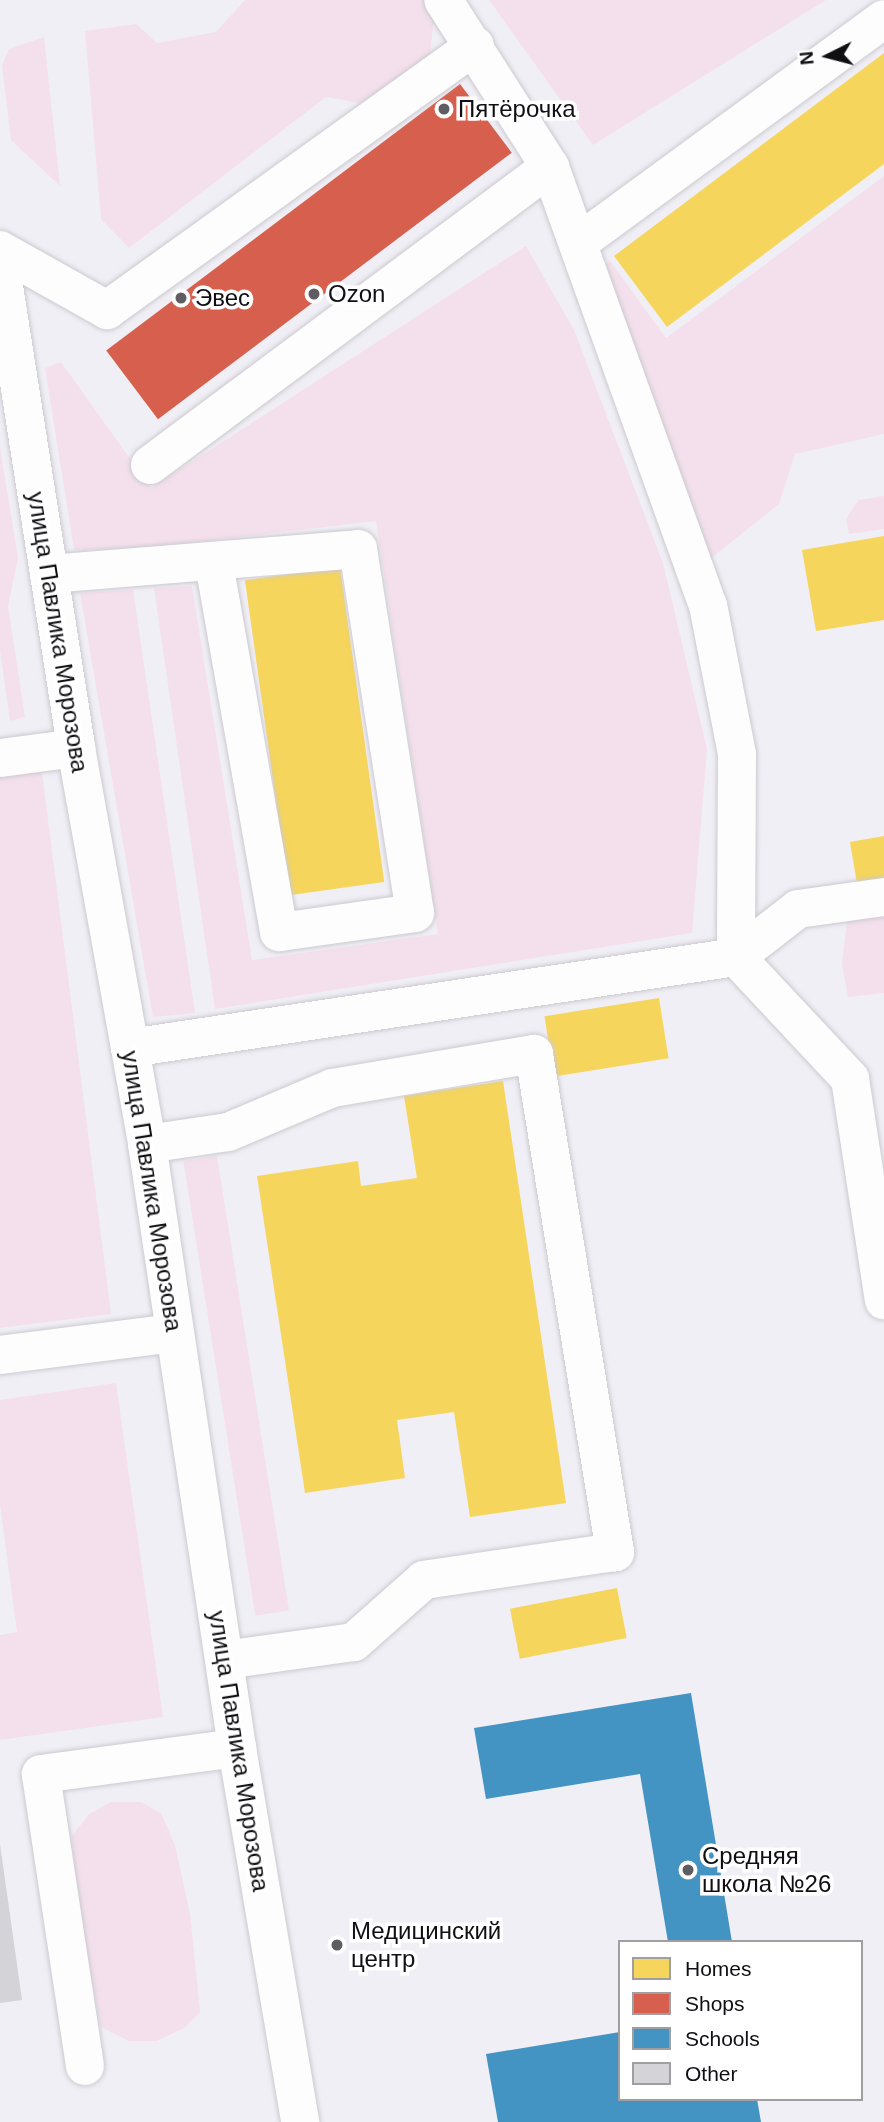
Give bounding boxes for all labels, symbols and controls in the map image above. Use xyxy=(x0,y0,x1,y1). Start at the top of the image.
north arrow xyxy=(793,21,863,91)
text: N xyxy=(795,50,818,66)
place label: Пятёрочка xyxy=(458,95,576,123)
marker: Пятёрочка xyxy=(436,101,452,117)
place label: Ozon xyxy=(328,280,385,308)
place label: Эвес xyxy=(195,284,250,312)
marker: Ozon xyxy=(306,286,322,302)
marker: Эвес xyxy=(173,290,189,306)
street label: улица Павлика Морозова xyxy=(22,490,94,774)
street label: улица Павлика Морозова xyxy=(116,1049,188,1333)
street label: улица Павлика Морозова xyxy=(203,1609,275,1893)
place label: Средняя школа №26 xyxy=(702,1842,831,1898)
marker: Средняя школа №26 xyxy=(680,1862,696,1878)
place label: Медицинский центр xyxy=(351,1917,501,1973)
marker: Медицинский центр xyxy=(329,1937,345,1953)
legend xyxy=(618,1940,863,2101)
text: Homes xyxy=(685,1957,752,1980)
text: Shops xyxy=(685,1992,745,2015)
text: Schools xyxy=(685,2027,760,2050)
text: Other xyxy=(685,2062,738,2085)

